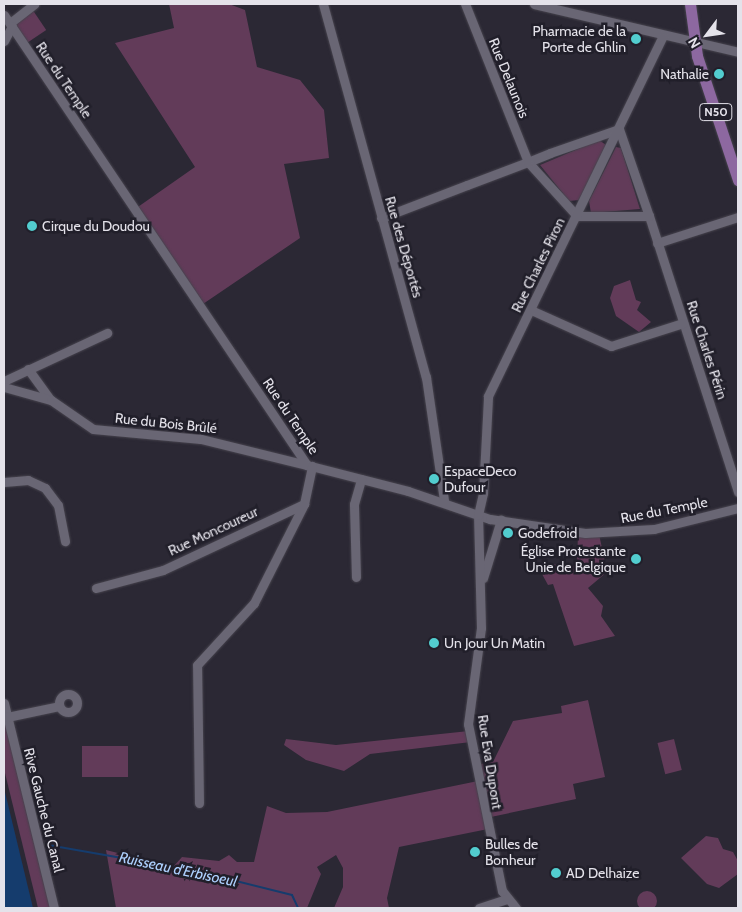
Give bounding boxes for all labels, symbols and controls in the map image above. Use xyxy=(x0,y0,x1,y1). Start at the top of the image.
north arrow xyxy=(682,10,732,60)
place label: Pharmacie de la Porte de Ghlin xyxy=(533,23,626,56)
marker: Pharmacie de la Porte de Ghlin xyxy=(630,33,642,45)
text: N xyxy=(684,34,704,52)
street label: Rue Delaunois xyxy=(485,36,533,120)
street label: Rue du Temple xyxy=(32,39,96,121)
place label: Nathalie xyxy=(660,66,709,82)
marker: Nathalie xyxy=(713,68,725,80)
road number: N50 xyxy=(698,102,734,121)
street label: Rue des Déportés xyxy=(382,194,426,300)
street label: Rue Charles Piron xyxy=(508,215,568,315)
place label: Cirque du Doudou xyxy=(42,218,150,234)
marker: Cirque du Doudou xyxy=(26,220,38,232)
street label: Rue Charles Périn xyxy=(683,298,731,402)
street label: Rue du Temple xyxy=(259,375,323,457)
street label: Rue du Bois Brûlé xyxy=(114,409,218,437)
place label: EspaceDeco Dufour xyxy=(444,463,516,496)
marker: EspaceDeco Dufour xyxy=(428,473,440,485)
street label: Rue du Temple xyxy=(619,493,709,527)
street label: Rue Moncoureur xyxy=(165,503,261,559)
place label: Godefroid xyxy=(518,525,577,541)
marker: Godefroid xyxy=(502,527,514,539)
place label: Église Protestante Unie de Belgique xyxy=(521,543,626,576)
marker: Église Protestante Unie de Belgique xyxy=(630,553,642,565)
place label: Un Jour Un Matin xyxy=(444,635,545,651)
marker: Un Jour Un Matin xyxy=(428,637,440,649)
street label: Rue Eva Dupont xyxy=(474,714,506,810)
street label: Rive Gauche du Canal xyxy=(20,746,68,874)
place label: Bulles de Bonheur xyxy=(485,836,538,869)
marker: Bulles de Bonheur xyxy=(469,846,481,858)
water label: Ruisseau d'Erbisoeul xyxy=(117,849,239,891)
place label: AD Delhaize xyxy=(566,865,639,881)
marker: AD Delhaize xyxy=(550,867,562,879)

